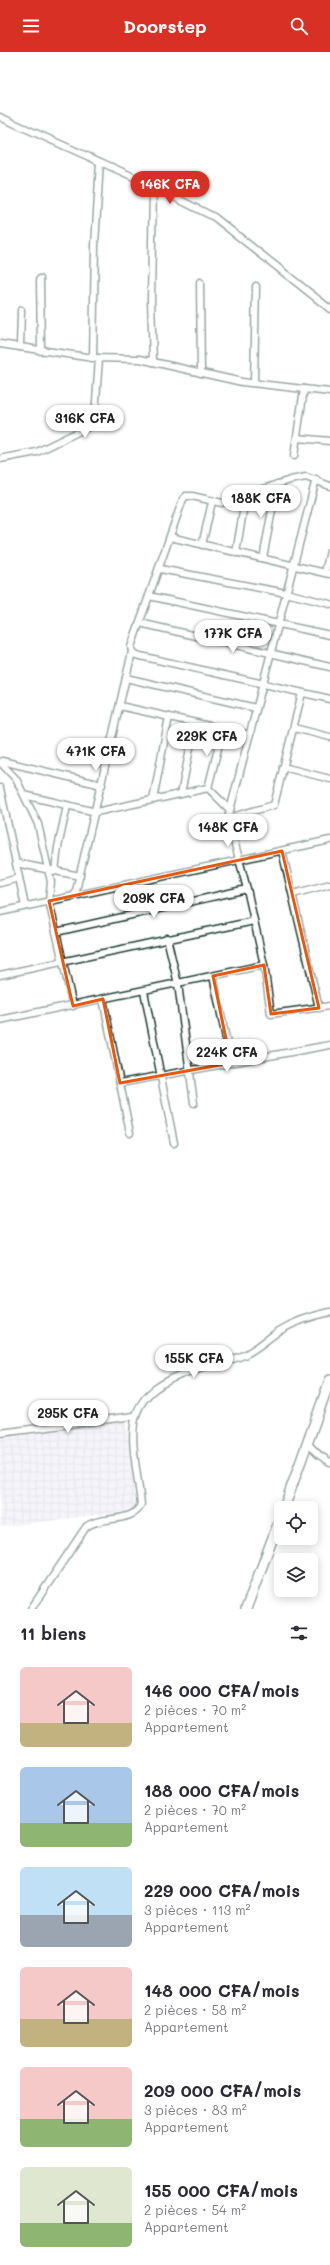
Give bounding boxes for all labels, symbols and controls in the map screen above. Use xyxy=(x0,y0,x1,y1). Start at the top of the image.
text: Doorstep xyxy=(123,14,207,38)
icon: menu xyxy=(20,15,42,37)
icon: search xyxy=(288,15,310,37)
pin: 146K CFA xyxy=(129,171,211,205)
text: 146K CFA xyxy=(140,175,200,192)
pin: 316K CFA xyxy=(44,405,126,439)
text: 316K CFA xyxy=(55,409,115,426)
pin: 188K CFA xyxy=(220,485,302,519)
text: 188K CFA xyxy=(231,489,291,506)
pin: 177K CFA xyxy=(192,620,274,654)
text: 177K CFA xyxy=(203,624,263,641)
pin: 229K CFA xyxy=(166,723,248,757)
text: 229K CFA xyxy=(176,727,238,744)
pin: 471K CFA xyxy=(55,738,137,772)
text: 471K CFA xyxy=(66,742,126,759)
pin: 148K CFA xyxy=(187,814,269,848)
text: 148K CFA xyxy=(197,818,259,835)
pin: 209K CFA xyxy=(113,885,195,919)
text: 209K CFA xyxy=(123,889,185,906)
pin: 224K CFA xyxy=(186,1039,268,1073)
text: 224K CFA xyxy=(196,1043,258,1060)
pin: 155K CFA xyxy=(153,1345,235,1379)
text: 155K CFA xyxy=(164,1349,224,1366)
pin: 295K CFA xyxy=(27,1400,109,1434)
text: 295K CFA xyxy=(37,1404,99,1421)
map controls xyxy=(274,1501,318,1597)
button: locate xyxy=(274,1501,318,1545)
button: layers xyxy=(274,1553,318,1597)
text: 11 biens xyxy=(20,1622,86,1644)
icon: filters xyxy=(288,1622,310,1644)
text: 146 000 CFA/mois xyxy=(144,1679,299,1701)
icon: home xyxy=(52,1683,100,1731)
text: 2 pièces · 70 m² xyxy=(144,1701,246,1718)
text: Appartement xyxy=(144,1718,229,1735)
text: 188 000 CFA/mois xyxy=(144,1779,299,1801)
icon: home xyxy=(52,1783,100,1831)
text: 2 pièces · 70 m² xyxy=(144,1801,246,1818)
text: Appartement xyxy=(144,1818,229,1835)
text: 229 000 CFA/mois xyxy=(144,1879,300,1901)
icon: home xyxy=(52,1883,100,1931)
text: 3 pièces · 113 m² xyxy=(144,1901,251,1918)
text: Appartement xyxy=(144,1918,229,1935)
text: 148 000 CFA/mois xyxy=(144,1979,300,2001)
icon: home xyxy=(52,1983,100,2031)
text: 2 pièces · 58 m² xyxy=(144,2001,246,2018)
text: Appartement xyxy=(144,2018,229,2035)
text: 209 000 CFA/mois xyxy=(144,2079,301,2101)
icon: home xyxy=(52,2083,100,2131)
text: 3 pièces · 83 m² xyxy=(144,2101,247,2118)
text: Appartement xyxy=(144,2118,229,2135)
text: 155 000 CFA/mois xyxy=(144,2179,298,2201)
icon: home xyxy=(52,2183,100,2231)
text: 2 pièces · 54 m² xyxy=(144,2201,246,2218)
text: Appartement xyxy=(144,2218,229,2235)

